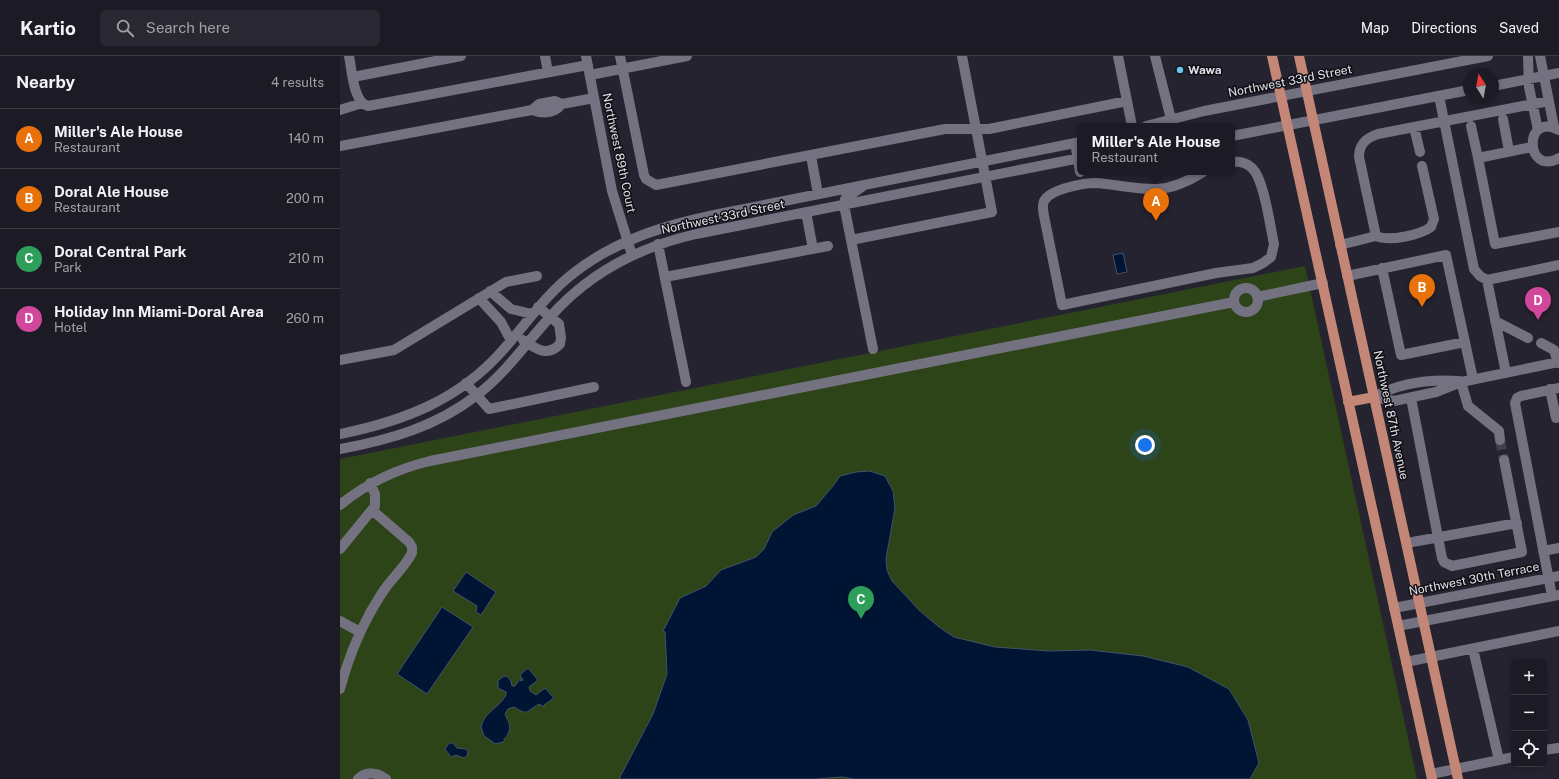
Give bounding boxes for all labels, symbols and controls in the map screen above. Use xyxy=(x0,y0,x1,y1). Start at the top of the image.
search box xyxy=(100,10,380,46)
text: Kartio xyxy=(20,17,76,39)
icon: search xyxy=(114,17,136,39)
text: Search here xyxy=(146,19,230,36)
text: Map xyxy=(1361,20,1389,36)
text: Directions xyxy=(1411,20,1477,36)
text: Saved xyxy=(1499,20,1539,36)
street label: Northwest 33rd Street xyxy=(1227,62,1353,100)
place label: Wawa xyxy=(1188,63,1222,77)
marker: Wawa xyxy=(1175,65,1185,75)
north arrow xyxy=(1463,68,1499,104)
text: Nearby xyxy=(16,72,75,92)
text: 4 results xyxy=(271,75,324,90)
street label: Northwest 89th Court xyxy=(599,92,639,214)
text: Miller's Ale House xyxy=(54,123,183,140)
popup xyxy=(1077,123,1235,175)
text: A xyxy=(24,131,34,146)
text: 140 m xyxy=(288,131,324,146)
text: Miller's Ale House xyxy=(1092,133,1220,150)
text: Restaurant xyxy=(54,140,120,155)
text: Restaurant xyxy=(1092,150,1158,165)
text: Doral Ale House xyxy=(54,183,169,200)
pin: A xyxy=(1143,188,1169,221)
text: B xyxy=(25,191,33,206)
text: 200 m xyxy=(286,191,324,206)
street label: Northwest 33rd Street xyxy=(660,197,786,237)
text: Restaurant xyxy=(54,200,120,215)
text: Doral Central Park xyxy=(54,243,186,260)
text: C xyxy=(24,251,34,266)
text: 210 m xyxy=(289,251,324,266)
text: Park xyxy=(54,260,82,275)
pin: B xyxy=(1409,274,1435,307)
pin: D xyxy=(1525,287,1551,320)
text: Holiday Inn Miami-Doral Area xyxy=(54,303,264,320)
text: D xyxy=(24,311,34,326)
text: 260 m xyxy=(286,311,324,326)
text: Hotel xyxy=(54,320,87,335)
street label: Northwest 87th Avenue xyxy=(1370,349,1412,481)
your location xyxy=(1135,435,1155,455)
street label: Northwest 30th Terrace xyxy=(1408,559,1541,599)
pin: C xyxy=(848,586,874,619)
map controls xyxy=(1511,659,1547,767)
button: + xyxy=(1511,659,1547,695)
button: − xyxy=(1511,695,1547,731)
button: locate xyxy=(1511,731,1547,767)

